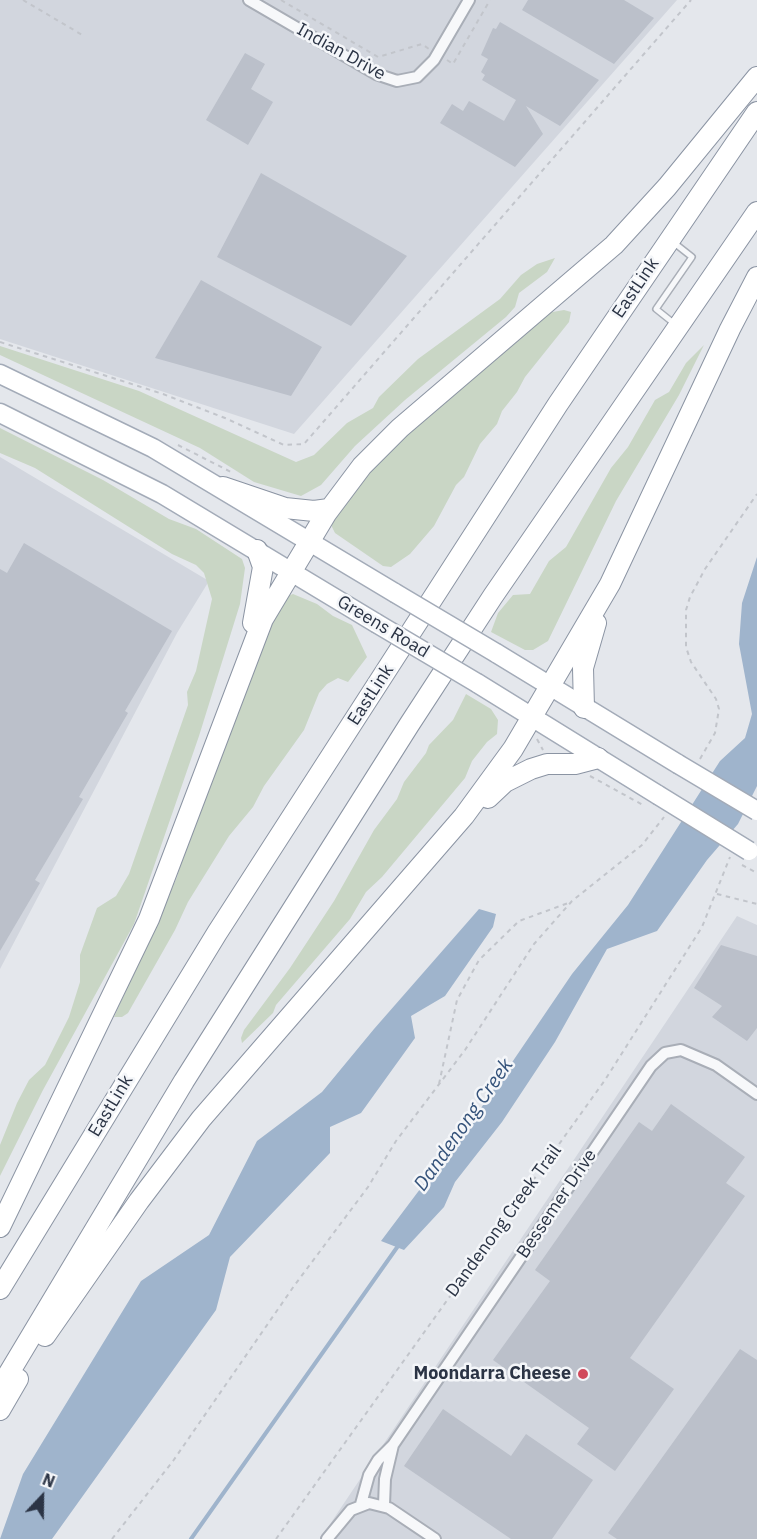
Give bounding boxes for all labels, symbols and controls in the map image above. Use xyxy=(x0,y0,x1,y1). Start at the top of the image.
street label: Indian Drive xyxy=(293,19,389,85)
street label: EastLink xyxy=(608,254,664,322)
street label: Greens Road xyxy=(333,591,433,663)
street label: EastLink xyxy=(343,660,399,730)
water label: Dandenong Creek xyxy=(409,1054,519,1196)
street label: EastLink xyxy=(84,1071,138,1141)
street label: Dandenong Creek Trail xyxy=(442,1141,566,1301)
street label: Bessemer Drive xyxy=(512,1145,602,1263)
place label: Moondarra Cheese xyxy=(413,1363,571,1385)
marker: Moondarra Cheese xyxy=(576,1367,590,1381)
north arrow xyxy=(12,1467,72,1527)
text: N xyxy=(40,1469,58,1492)

